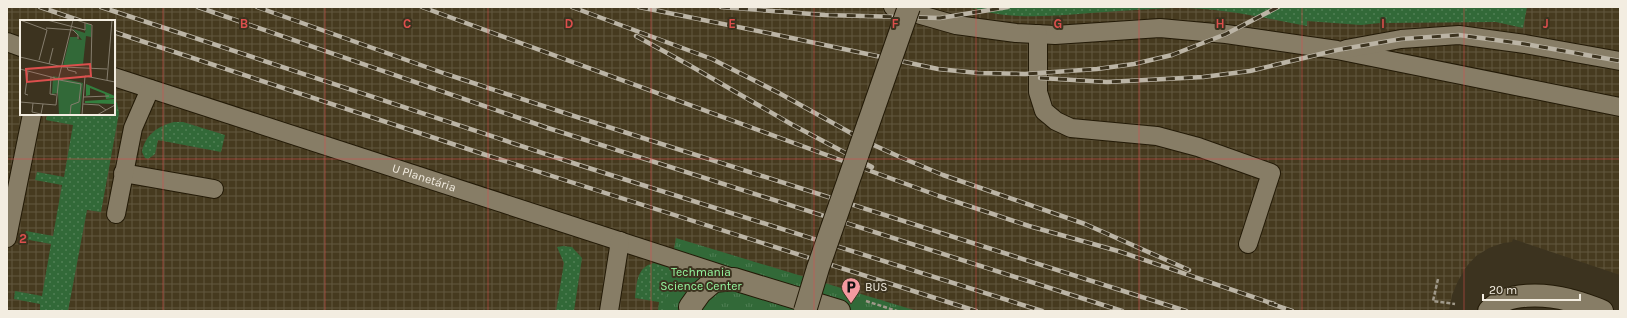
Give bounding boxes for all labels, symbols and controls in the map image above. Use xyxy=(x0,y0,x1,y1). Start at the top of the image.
text: B xyxy=(240,16,248,31)
text: C xyxy=(403,16,411,31)
text: D xyxy=(565,16,574,31)
text: E xyxy=(728,16,736,31)
text: F xyxy=(891,16,899,31)
text: G xyxy=(1054,16,1062,31)
text: H xyxy=(1215,16,1225,31)
text: I xyxy=(1381,16,1385,31)
text: J xyxy=(1543,16,1549,31)
inset map xyxy=(20,20,115,115)
street label: U Planetária xyxy=(390,161,458,195)
text: 2 xyxy=(19,231,27,246)
park label: Techmania Science Center xyxy=(660,265,742,293)
parking icon: BUS xyxy=(840,276,862,304)
scale bar xyxy=(1483,276,1580,302)
place label: BUS xyxy=(865,280,888,294)
text: 20 m xyxy=(1489,283,1517,297)

